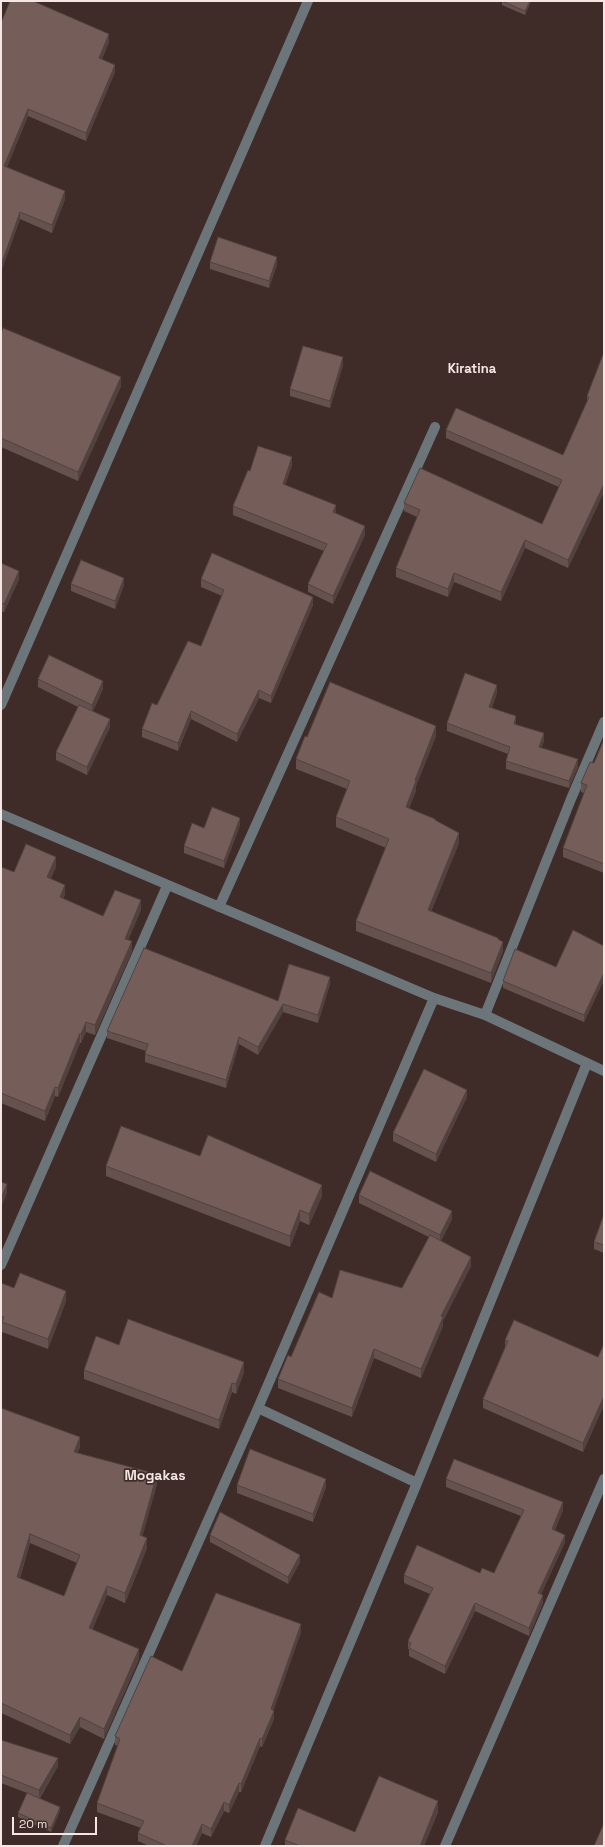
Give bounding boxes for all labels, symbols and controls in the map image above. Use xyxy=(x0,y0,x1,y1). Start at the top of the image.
district label: Kiratina xyxy=(448,361,496,377)
district label: Mogakas xyxy=(124,1468,186,1484)
scale bar xyxy=(14,1809,99,1835)
text: 20 m xyxy=(19,1816,47,1832)

